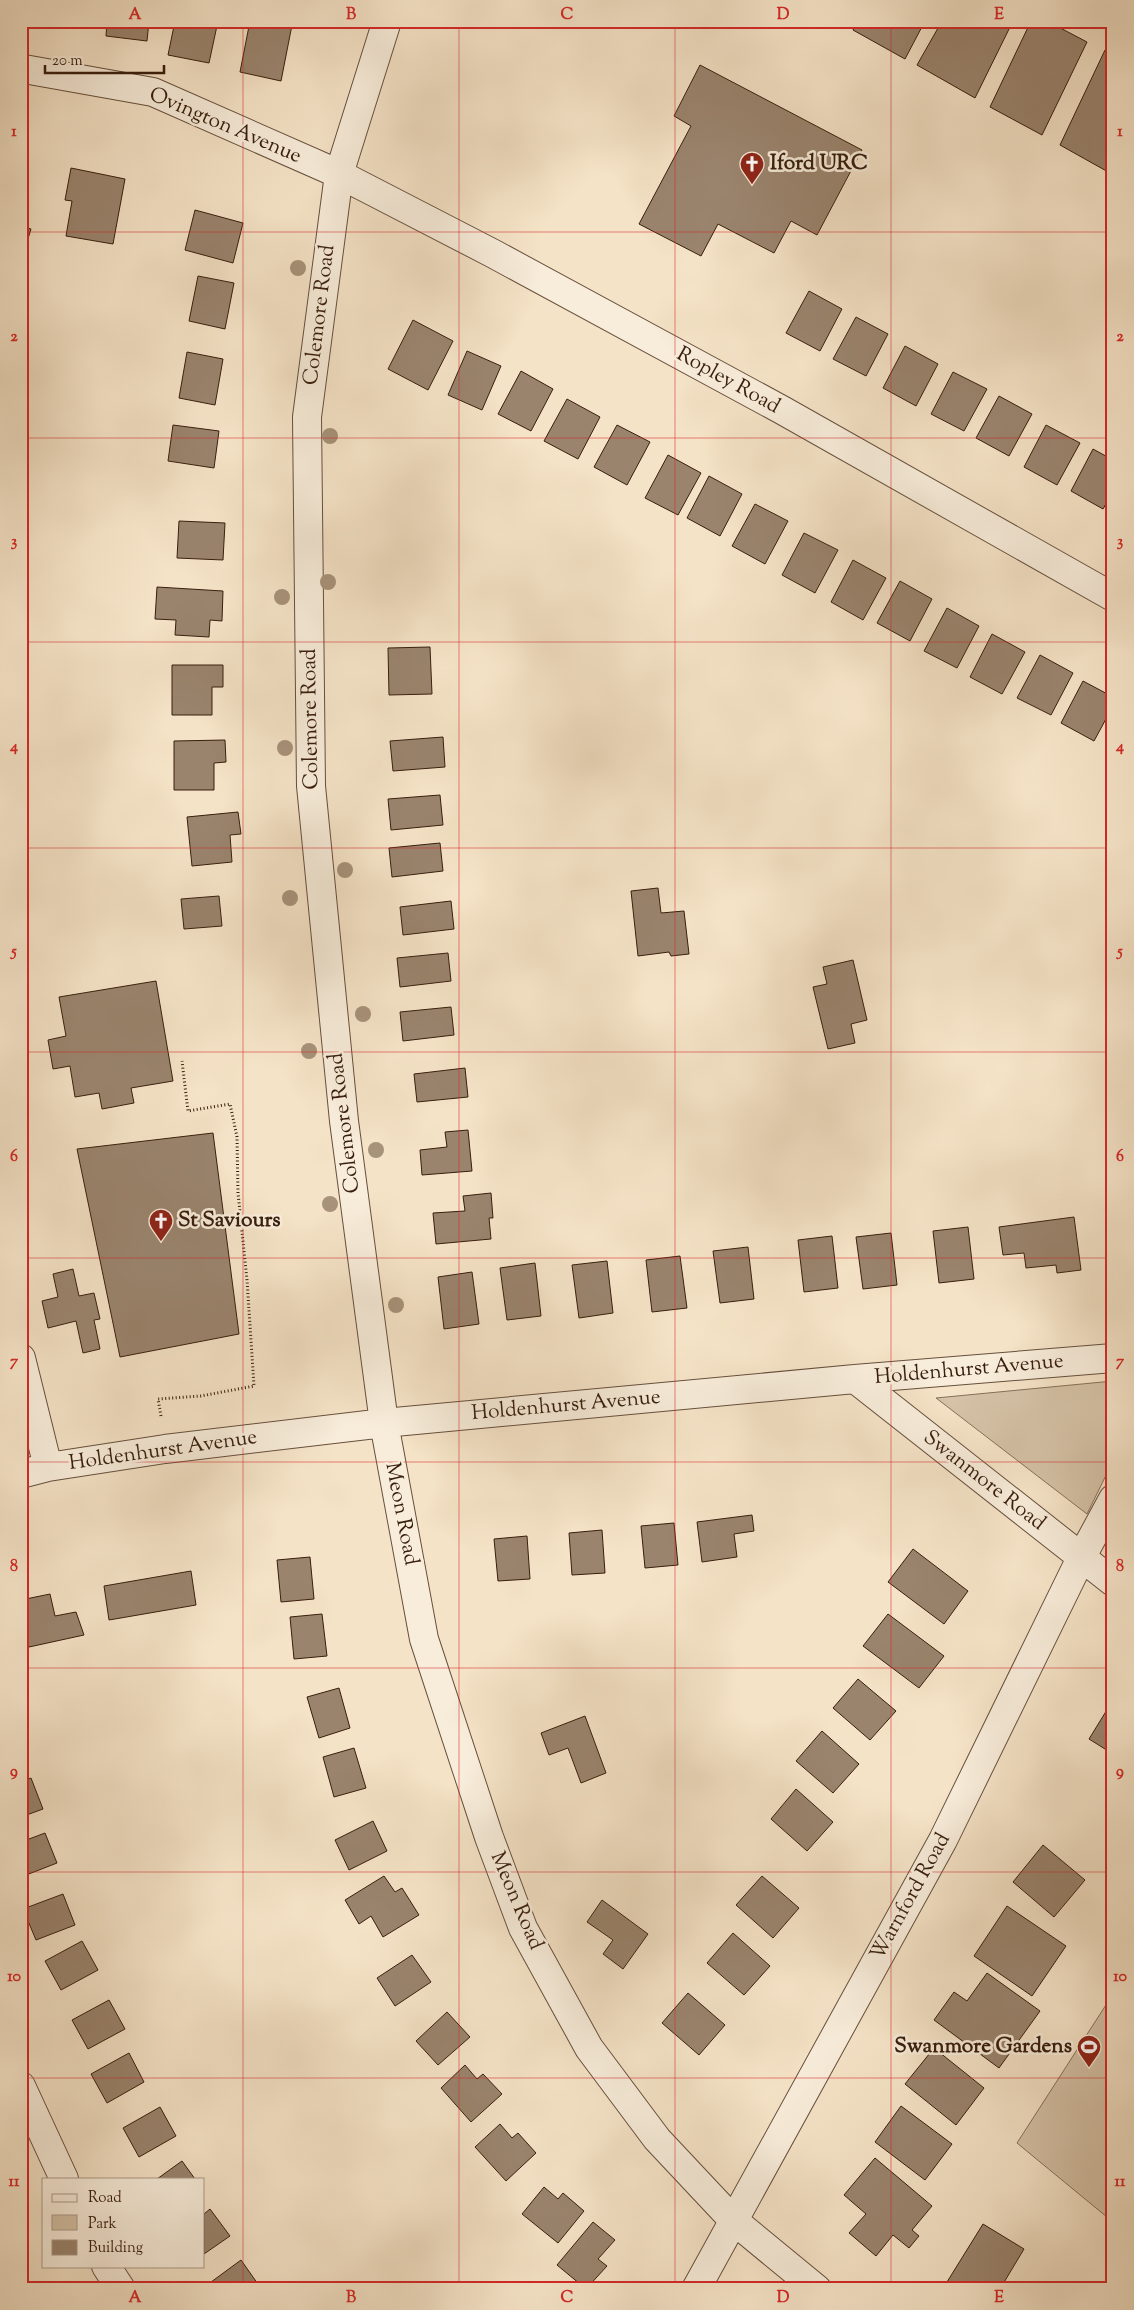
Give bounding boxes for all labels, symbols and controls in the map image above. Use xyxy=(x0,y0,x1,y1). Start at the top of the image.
text: A xyxy=(129,4,142,27)
text: B xyxy=(346,4,356,27)
text: C xyxy=(561,4,574,27)
text: D xyxy=(777,4,790,27)
text: E xyxy=(994,4,1004,27)
scale bar xyxy=(45,42,164,74)
text: 20 m xyxy=(52,51,83,72)
street label: Ovington Avenue xyxy=(144,80,306,172)
text: 1 xyxy=(11,121,17,144)
text: 1 xyxy=(1117,121,1123,144)
place label: Iford URC xyxy=(770,149,868,179)
church icon: Iford URC xyxy=(739,151,765,185)
street label: Colemore Road xyxy=(297,243,344,387)
text: 2 xyxy=(10,326,18,349)
text: 2 xyxy=(1116,326,1124,349)
street label: Ropley Road xyxy=(671,340,785,422)
text: 3 xyxy=(11,531,18,554)
text: 3 xyxy=(1117,531,1124,554)
street label: Colemore Road xyxy=(295,648,327,790)
text: 4 xyxy=(9,736,18,759)
text: 4 xyxy=(1115,736,1124,759)
text: 5 xyxy=(9,941,17,964)
text: 5 xyxy=(1115,941,1123,964)
street label: Colemore Road xyxy=(321,1051,368,1195)
text: 6 xyxy=(10,1146,18,1169)
text: 6 xyxy=(1116,1146,1124,1169)
place label: St Saviours xyxy=(178,1206,281,1236)
church icon: St Saviours xyxy=(148,1208,174,1242)
street label: Holdenhurst Avenue xyxy=(873,1347,1065,1393)
text: 7 xyxy=(10,1351,19,1374)
text: 7 xyxy=(1116,1351,1125,1374)
street label: Holdenhurst Avenue xyxy=(470,1383,662,1429)
street label: Holdenhurst Avenue xyxy=(67,1423,259,1479)
street label: Swanmore Road xyxy=(916,1424,1052,1539)
street label: Meon Road xyxy=(376,1460,426,1568)
text: 8 xyxy=(10,1556,18,1579)
text: 8 xyxy=(1116,1556,1124,1579)
text: 9 xyxy=(10,1761,18,1784)
text: 9 xyxy=(1116,1761,1124,1784)
street label: Warnford Road xyxy=(864,1828,958,1966)
street label: Meon Road xyxy=(482,1847,550,1955)
text: 10 xyxy=(7,1966,21,1989)
text: 10 xyxy=(1113,1966,1127,1989)
place label: Swanmore Gardens xyxy=(894,2032,1072,2062)
sports icon: Swanmore Gardens xyxy=(1076,2034,1102,2068)
text: 11 xyxy=(9,2171,20,2194)
text: 11 xyxy=(1115,2171,1126,2194)
legend xyxy=(42,2178,205,2268)
text: Road xyxy=(88,2188,122,2209)
text: Park xyxy=(88,2214,117,2235)
text: Building xyxy=(88,2238,143,2259)
text: A xyxy=(129,2287,142,2310)
text: B xyxy=(346,2287,356,2310)
text: C xyxy=(561,2287,574,2310)
text: D xyxy=(777,2287,790,2310)
text: E xyxy=(994,2287,1004,2310)

